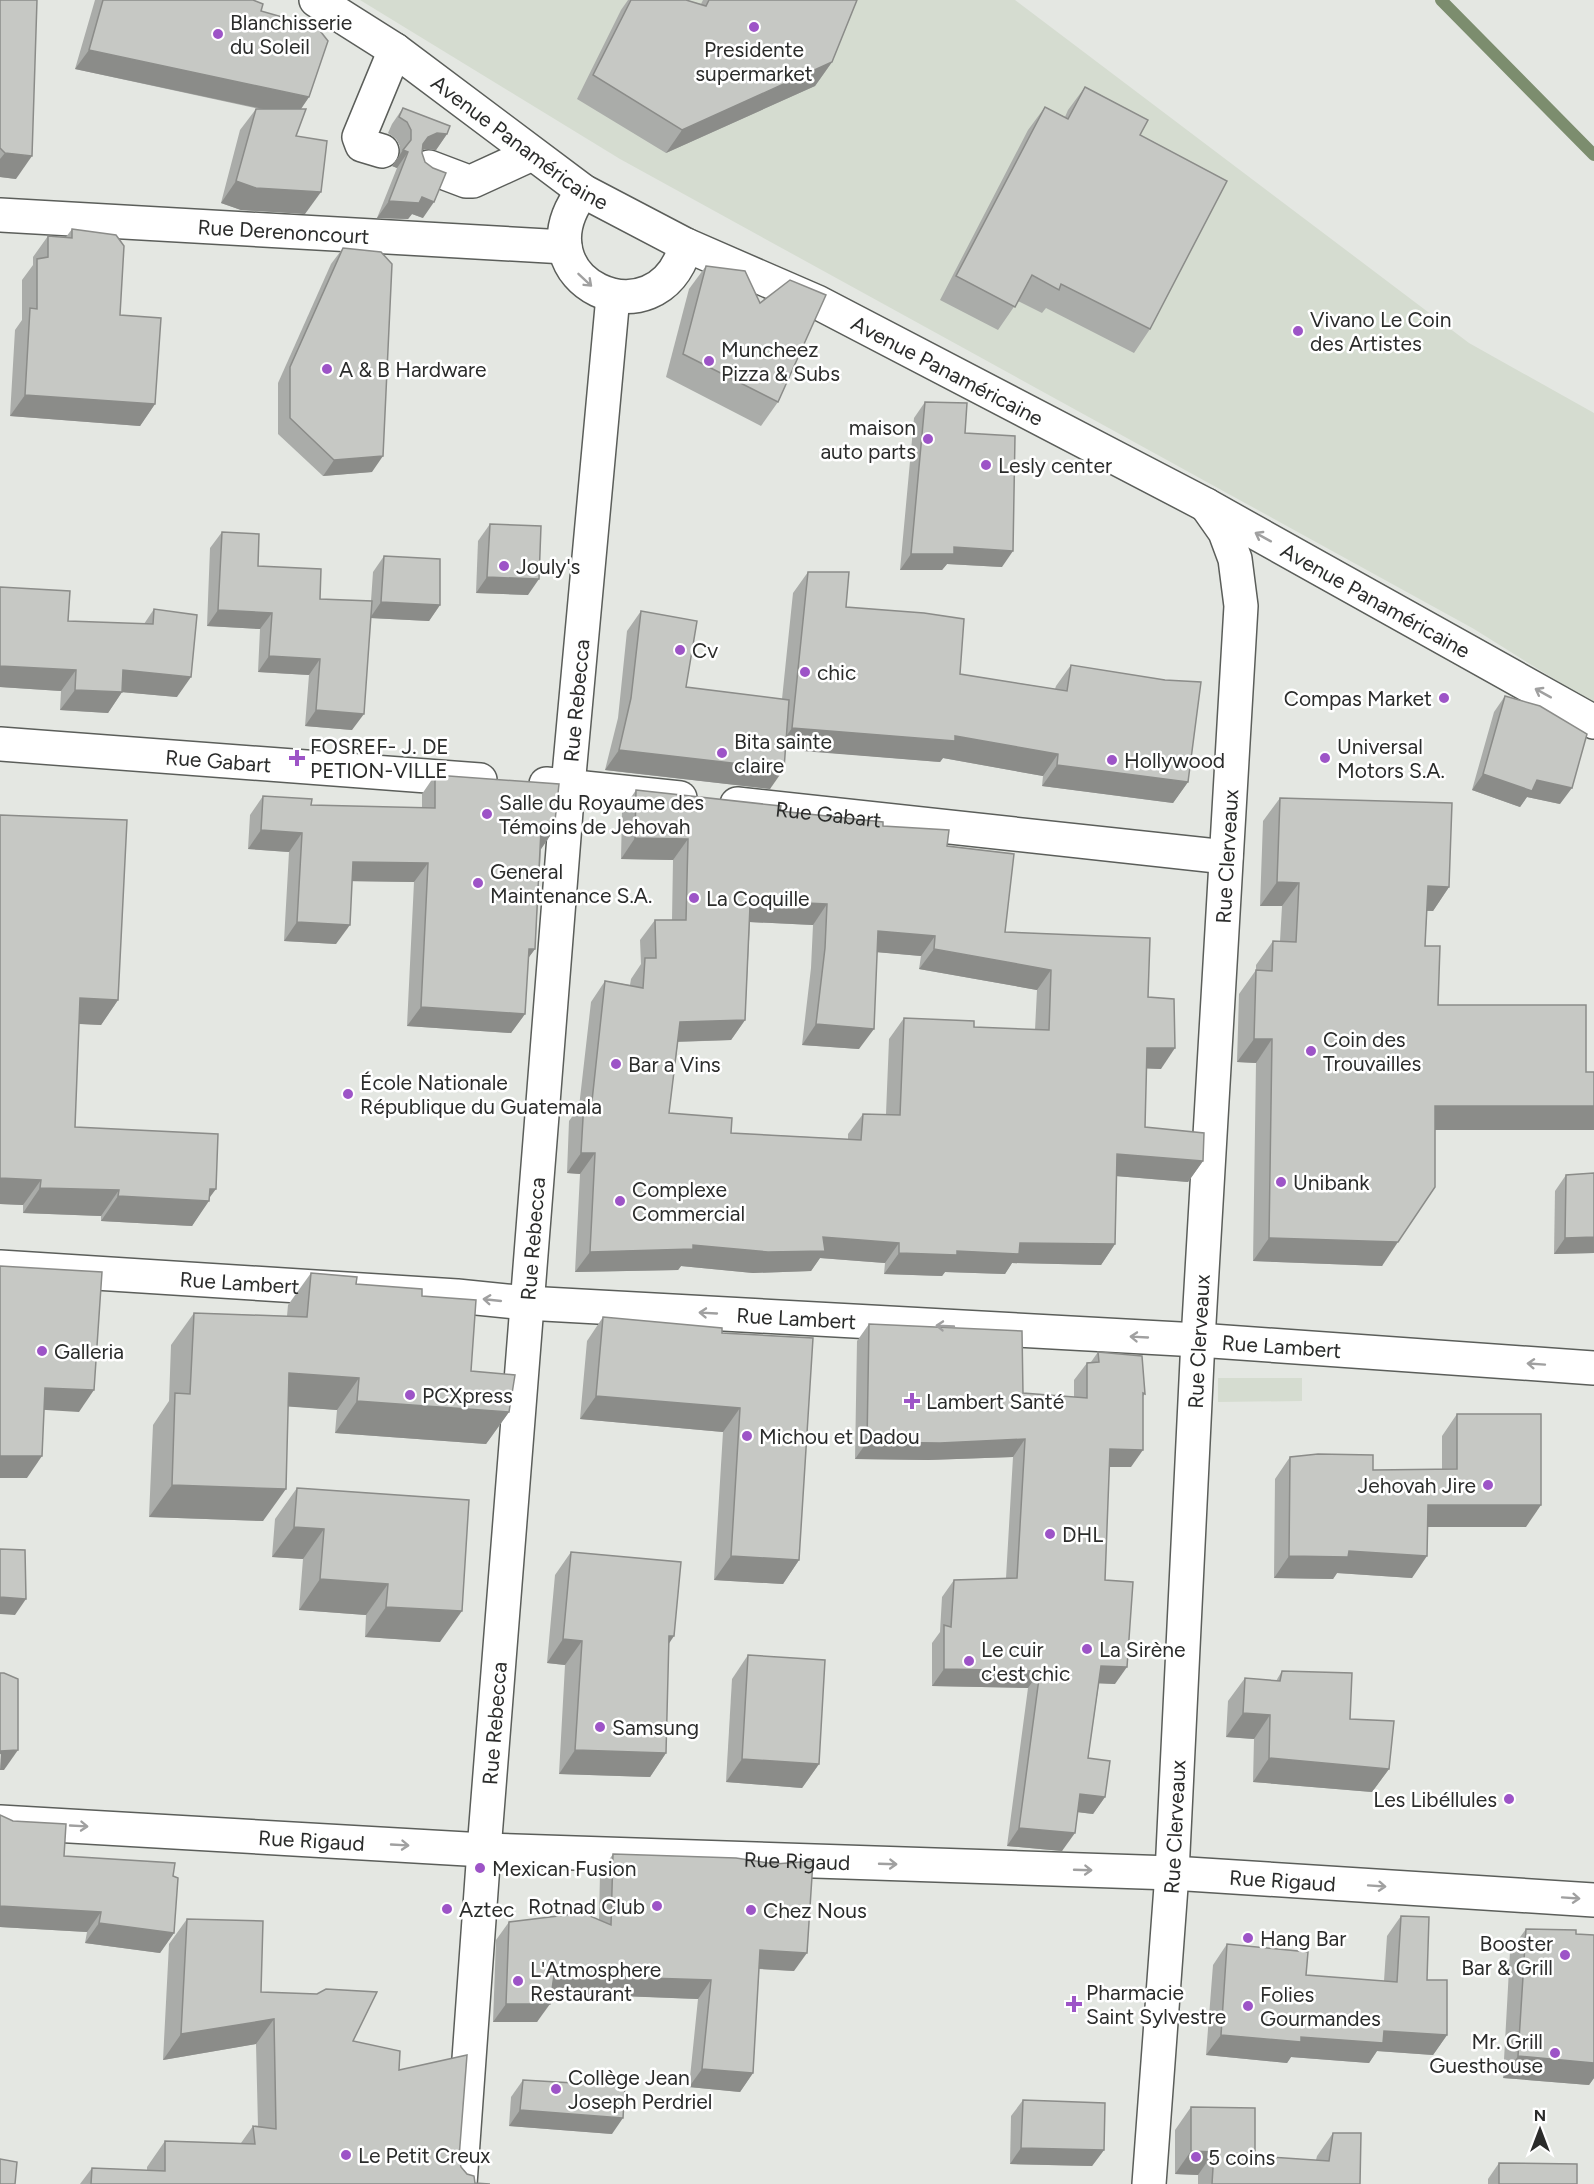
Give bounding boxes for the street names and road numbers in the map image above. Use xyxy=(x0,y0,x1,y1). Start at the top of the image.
street label: Avenue Panaméricaine xyxy=(427,69,613,215)
street label: Rue Derenoncourt xyxy=(197,214,370,248)
street label: Avenue Panaméricaine xyxy=(847,310,1048,430)
street label: Avenue Panaméricaine xyxy=(1277,537,1475,663)
street label: Rue Rebecca xyxy=(558,638,594,763)
street label: Rue Gabart xyxy=(164,744,272,777)
street label: Rue Clerveaux xyxy=(1210,788,1243,924)
street label: Rue Gabart xyxy=(774,796,883,832)
street label: Rue Rebecca xyxy=(515,1176,550,1301)
street label: Rue Lambert xyxy=(179,1266,300,1298)
street label: Rue Clerveaux xyxy=(1182,1274,1214,1409)
street label: Rue Lambert xyxy=(736,1302,857,1334)
street label: Rue Lambert xyxy=(1221,1329,1342,1363)
street label: Rue Rebecca xyxy=(477,1661,511,1786)
street label: Rue Clerveaux xyxy=(1158,1759,1190,1895)
street label: Rue Rigaud xyxy=(258,1824,365,1856)
street label: Rue Rigaud xyxy=(743,1846,851,1875)
street label: Rue Rigaud xyxy=(1229,1864,1337,1896)

